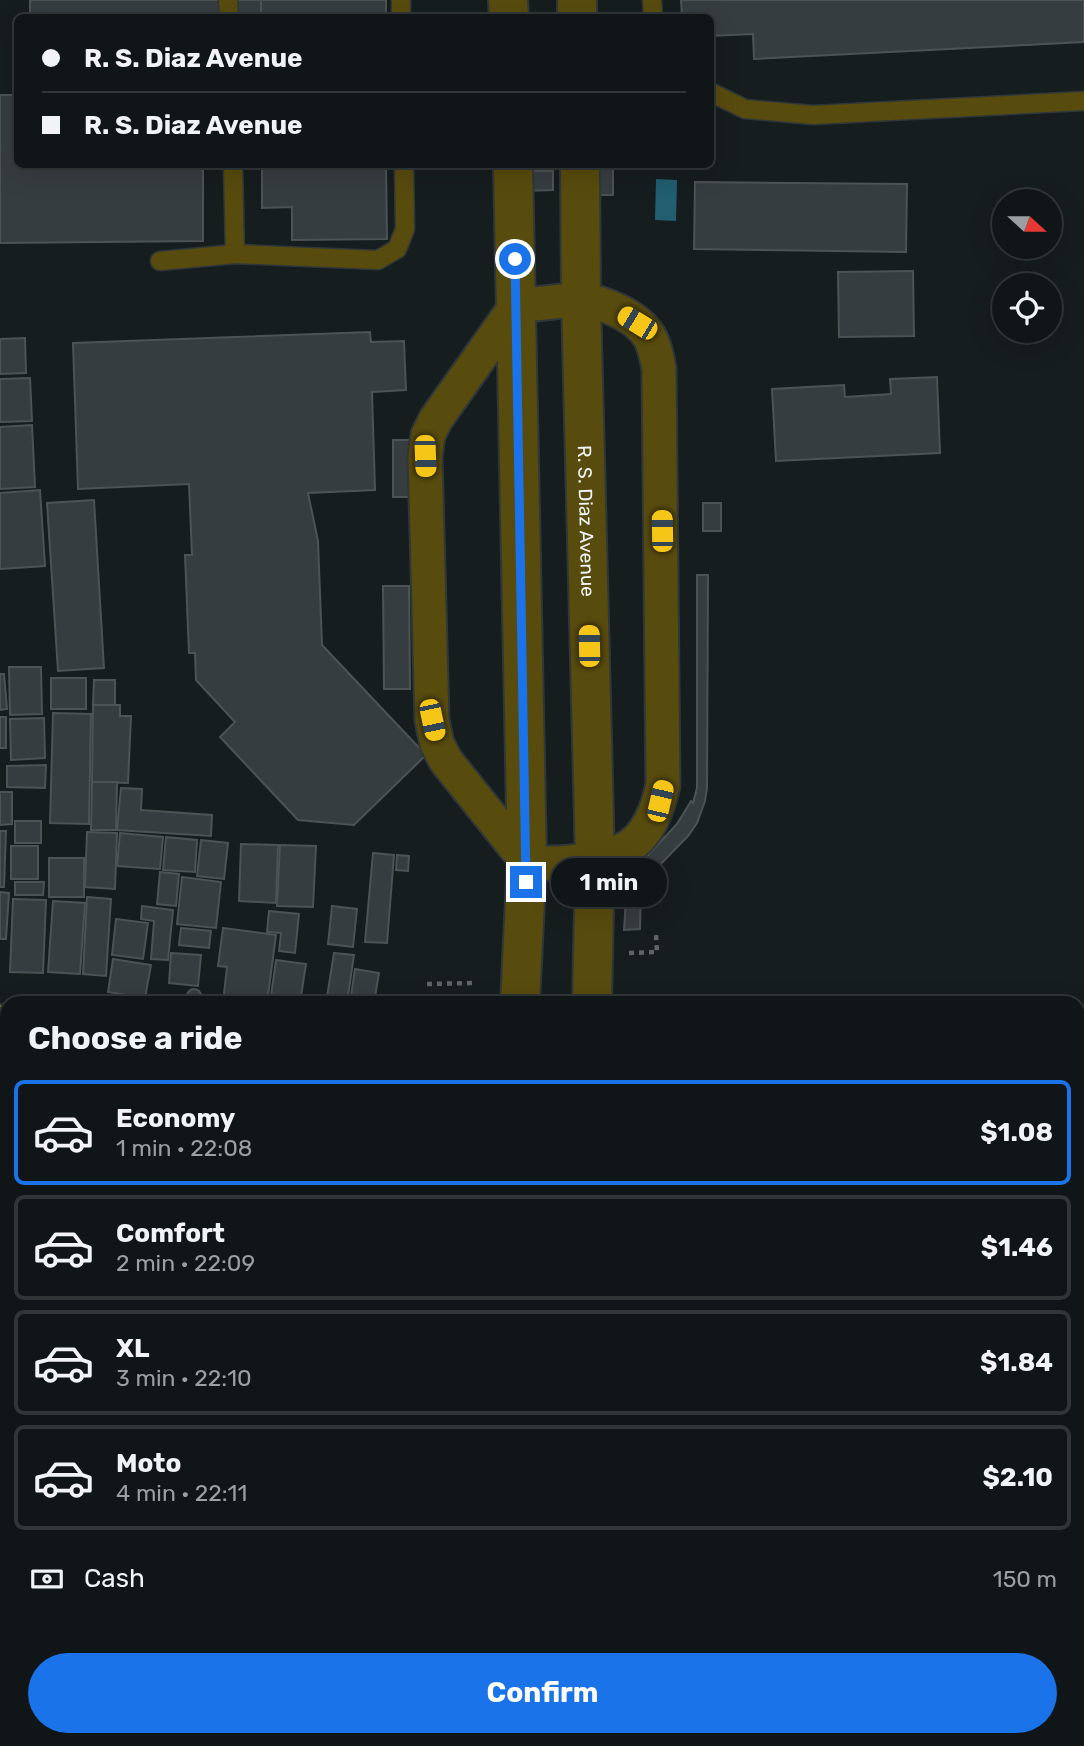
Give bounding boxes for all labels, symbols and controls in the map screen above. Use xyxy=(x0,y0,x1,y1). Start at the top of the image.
text: R. S. Diaz Avenue xyxy=(84,43,303,74)
text: R. S. Diaz Avenue xyxy=(84,110,303,141)
north arrow xyxy=(992,189,1062,259)
map controls xyxy=(992,189,1062,343)
route start xyxy=(499,243,531,275)
button: locate xyxy=(992,273,1062,343)
car xyxy=(614,303,661,343)
car xyxy=(414,435,437,477)
street label: R. S. Diaz Avenue xyxy=(573,445,599,597)
car xyxy=(652,510,673,552)
car xyxy=(579,625,600,667)
car xyxy=(418,697,447,743)
car xyxy=(646,778,675,824)
callout: 1 min xyxy=(550,858,666,906)
route end xyxy=(510,866,542,898)
text: 1 min xyxy=(580,868,638,896)
text: Choose a ride xyxy=(28,1019,242,1057)
icon: car xyxy=(32,1101,95,1164)
text: Economy xyxy=(116,1103,235,1134)
text: $1.08 xyxy=(980,1117,1053,1148)
text: 1 min · 22:08 xyxy=(116,1134,252,1162)
icon: car xyxy=(32,1216,95,1279)
text: Comfort xyxy=(116,1218,225,1249)
text: $1.46 xyxy=(981,1232,1053,1263)
text: 2 min · 22:09 xyxy=(116,1249,255,1277)
icon: car xyxy=(32,1331,95,1394)
text: XL xyxy=(116,1333,149,1364)
text: $1.84 xyxy=(980,1347,1053,1378)
text: 3 min · 22:10 xyxy=(116,1364,252,1392)
icon: car xyxy=(32,1446,95,1509)
text: Moto xyxy=(116,1448,181,1479)
text: $2.10 xyxy=(982,1462,1053,1493)
text: 4 min · 22:11 xyxy=(116,1479,247,1507)
icon: cash xyxy=(28,1560,66,1598)
text: Cash xyxy=(84,1563,145,1594)
text: 150 m xyxy=(993,1565,1057,1593)
button: Confirm xyxy=(28,1653,1057,1733)

